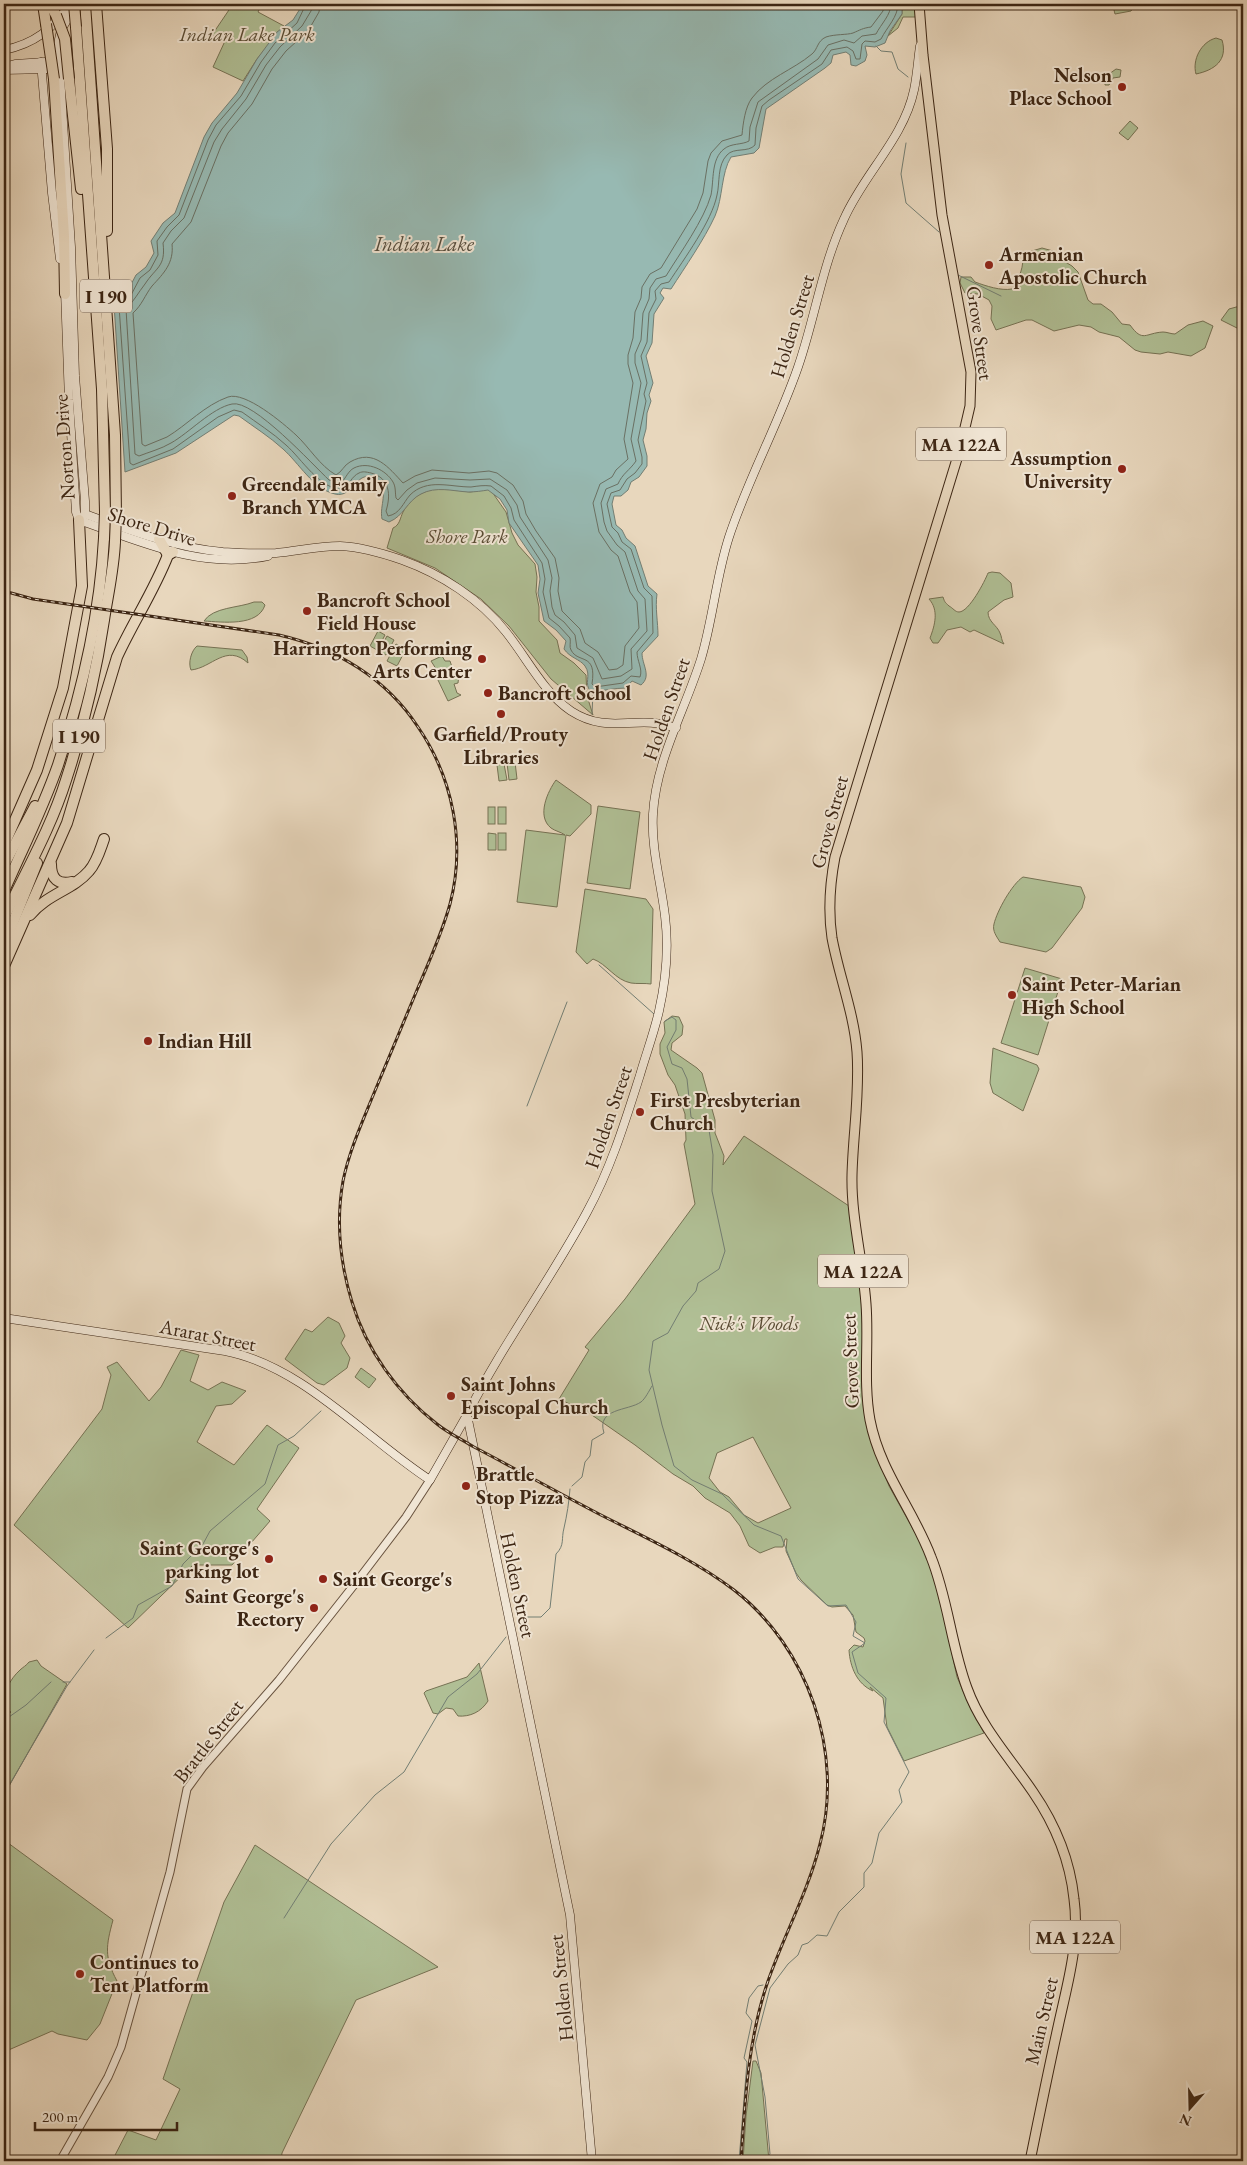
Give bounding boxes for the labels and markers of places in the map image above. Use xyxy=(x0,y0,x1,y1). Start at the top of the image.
place label: Nelson Place School xyxy=(1009,62,1112,111)
marker: Nelson Place School xyxy=(1116,81,1128,93)
place label: Armenian Apostolic Church xyxy=(998,241,1147,290)
marker: Armenian Apostolic Church xyxy=(983,259,995,271)
place label: Assumption University xyxy=(1009,445,1112,494)
marker: Assumption University xyxy=(1116,463,1128,475)
place label: Greendale Family Branch YMCA xyxy=(242,471,387,520)
marker: Greendale Family Branch YMCA xyxy=(226,490,238,502)
place label: Bancroft School Field House xyxy=(317,587,450,636)
marker: Bancroft School Field House xyxy=(301,605,313,617)
place label: Harrington Performing Arts Center xyxy=(273,635,473,684)
marker: Harrington Performing Arts Center xyxy=(476,653,488,665)
place label: Bancroft School xyxy=(498,680,631,706)
marker: Bancroft School xyxy=(482,687,494,699)
marker: Garfield/Prouty Libraries xyxy=(495,708,507,720)
place label: Garfield/Prouty Libraries xyxy=(434,721,569,770)
place label: Saint Peter-Marian High School xyxy=(1022,971,1181,1020)
marker: Saint Peter-Marian High School xyxy=(1006,989,1018,1001)
place label: Indian Hill xyxy=(158,1028,252,1054)
marker: Indian Hill xyxy=(142,1035,154,1047)
place label: First Presbyterian Church xyxy=(650,1087,800,1136)
marker: First Presbyterian Church xyxy=(634,1106,646,1118)
place label: Saint Johns Episcopal Church xyxy=(461,1371,609,1420)
marker: Saint Johns Episcopal Church xyxy=(445,1390,457,1402)
place label: Brattle Stop Pizza xyxy=(476,1461,564,1510)
marker: Brattle Stop Pizza xyxy=(460,1480,472,1492)
place label: Saint George's parking lot xyxy=(140,1535,259,1584)
marker: Saint George's parking lot xyxy=(263,1553,275,1565)
place label: Saint George's xyxy=(333,1566,452,1592)
marker: Saint George's xyxy=(317,1573,329,1585)
place label: Saint George's Rectory xyxy=(185,1583,304,1632)
marker: Saint George's Rectory xyxy=(308,1602,320,1614)
place label: Continues to Tent Platform xyxy=(90,1949,209,1998)
marker: Continues to Tent Platform xyxy=(74,1968,86,1980)

